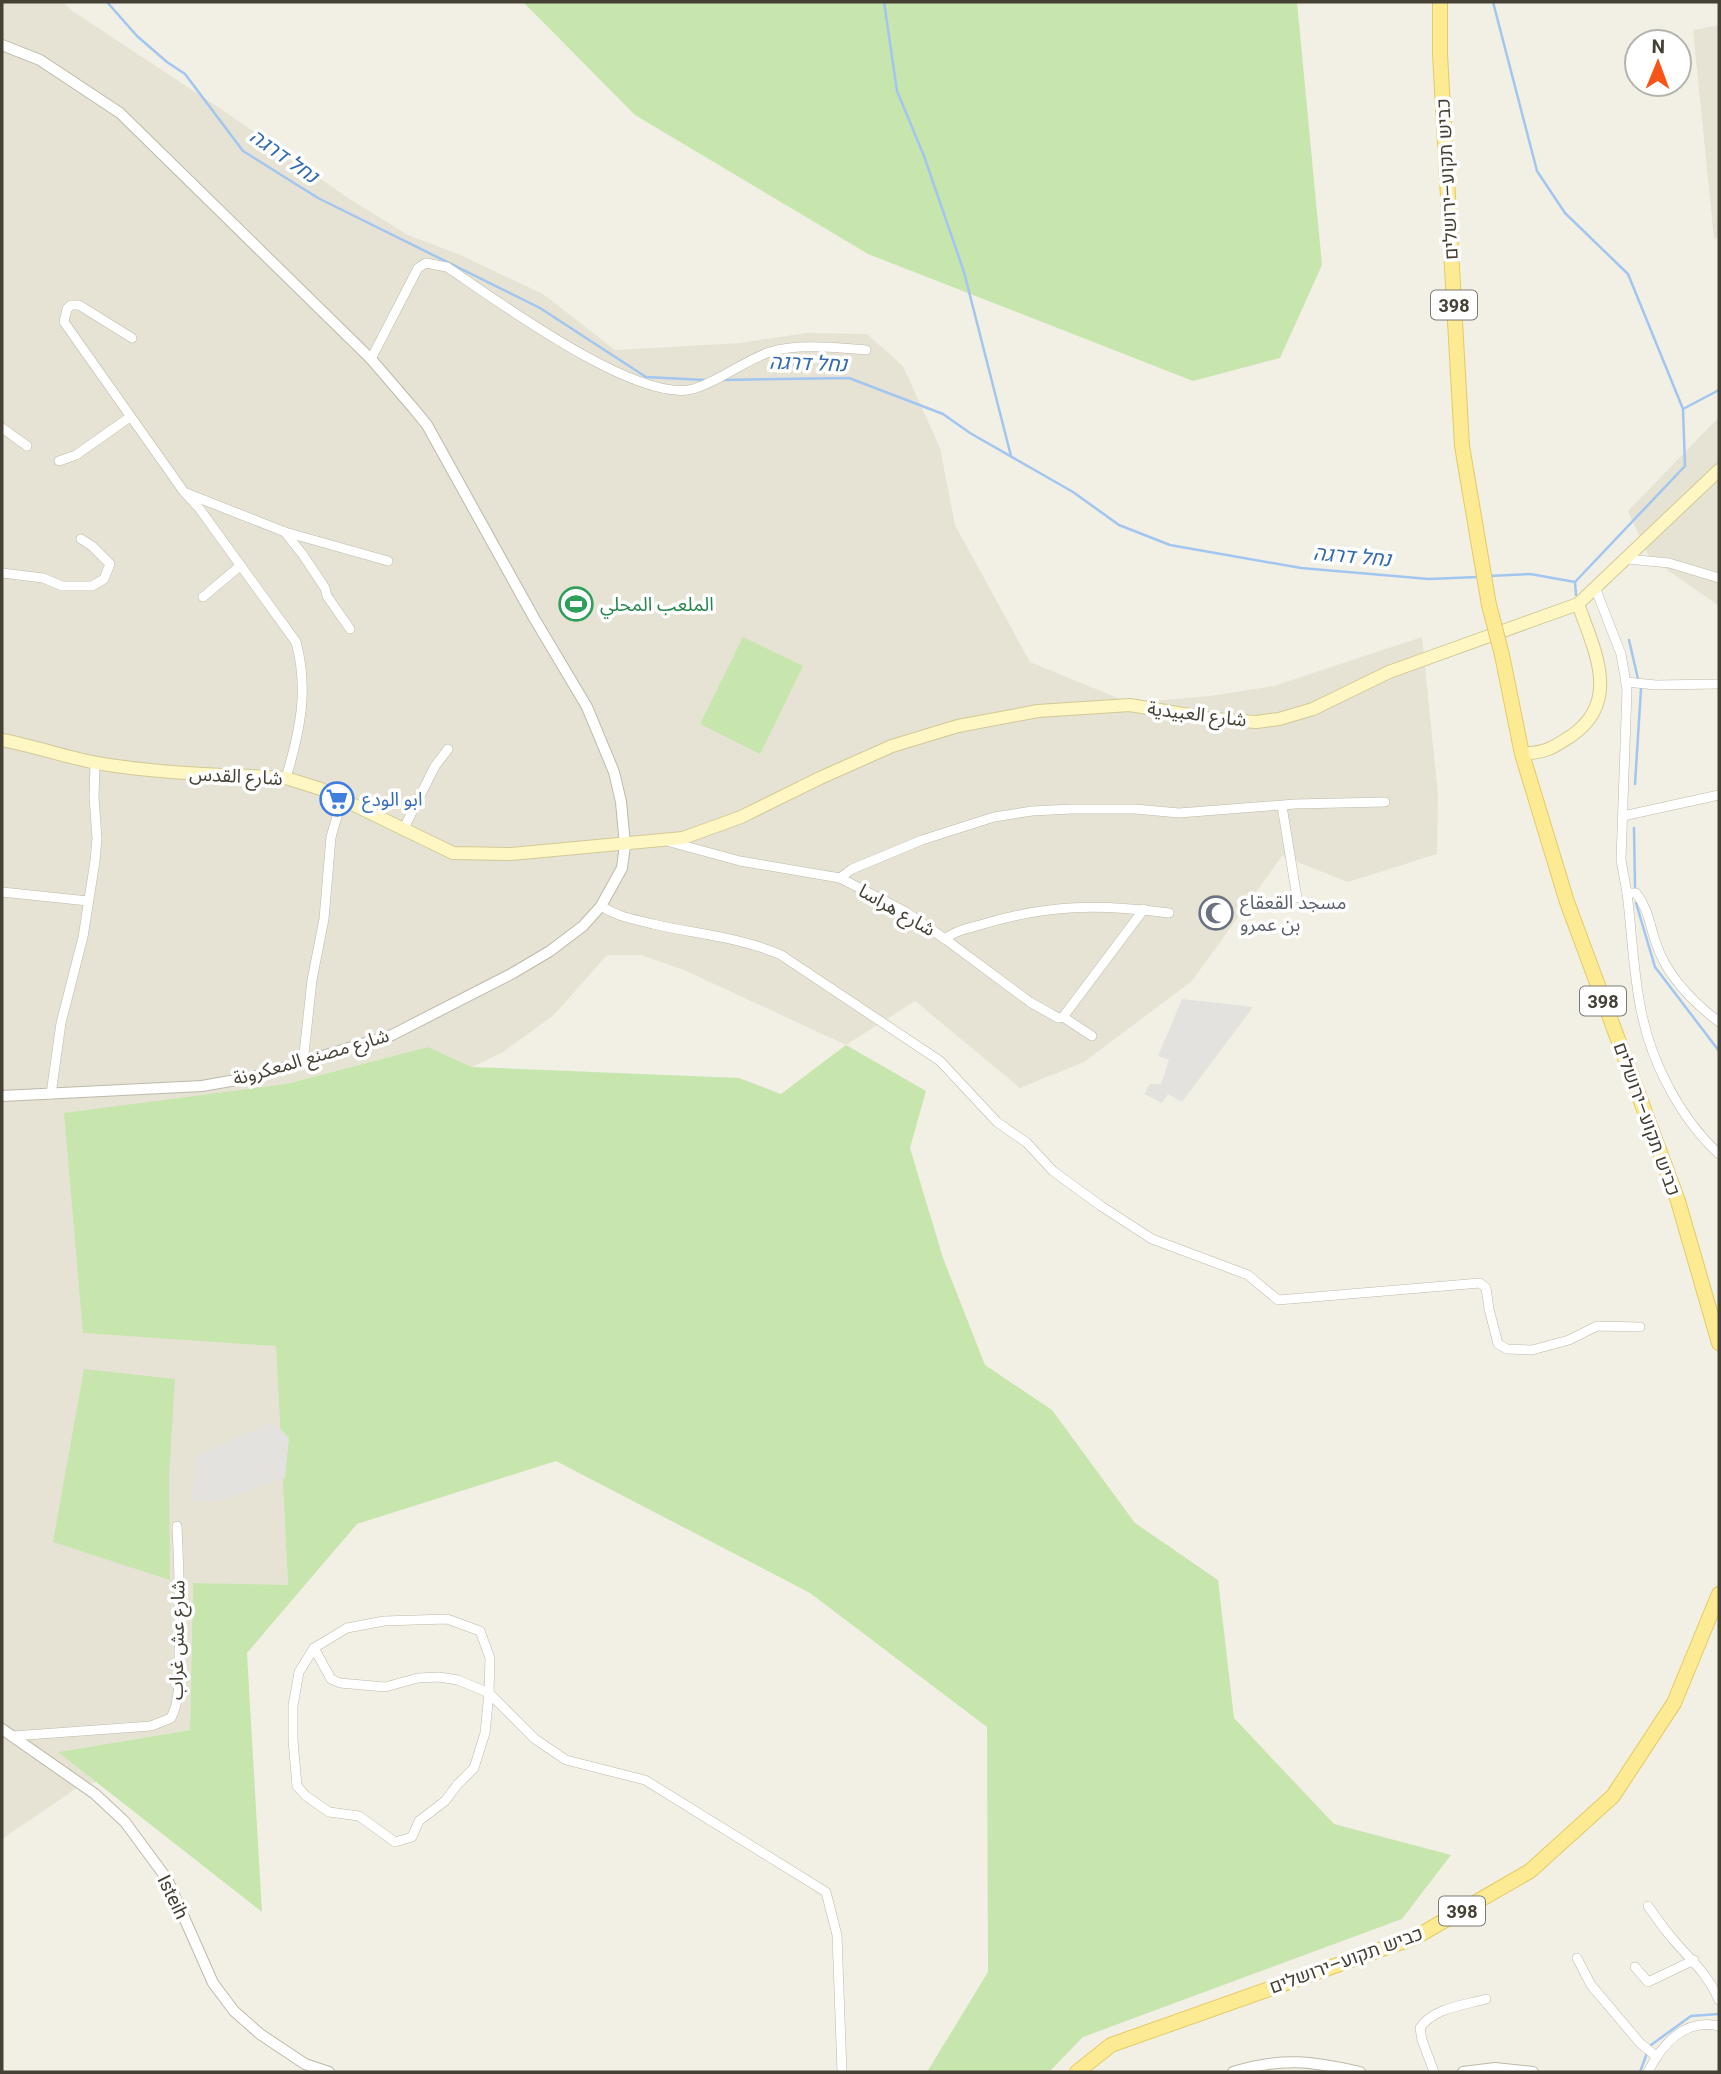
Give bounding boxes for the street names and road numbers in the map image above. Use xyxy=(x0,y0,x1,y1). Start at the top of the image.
street label: כביש תקוע–ירושלים xyxy=(1431,98,1463,260)
road number: 398 xyxy=(1431,290,1477,320)
street label: شارع العبيدية xyxy=(1146,697,1248,733)
street label: شارع القدس xyxy=(189,762,283,792)
street label: شارع هراسا xyxy=(854,879,939,943)
road number: 398 xyxy=(1580,986,1626,1016)
street label: شارع مصنع المعكرونة xyxy=(230,1024,393,1093)
street label: כביש תקוע–ירושלים xyxy=(1609,1039,1685,1199)
street label: شارع عش غراب xyxy=(164,1580,192,1700)
street label: Isteih xyxy=(153,1871,193,1923)
road number: 398 xyxy=(1439,1896,1485,1926)
street label: כביש תקוע–ירושלים xyxy=(1266,1922,1426,1998)

